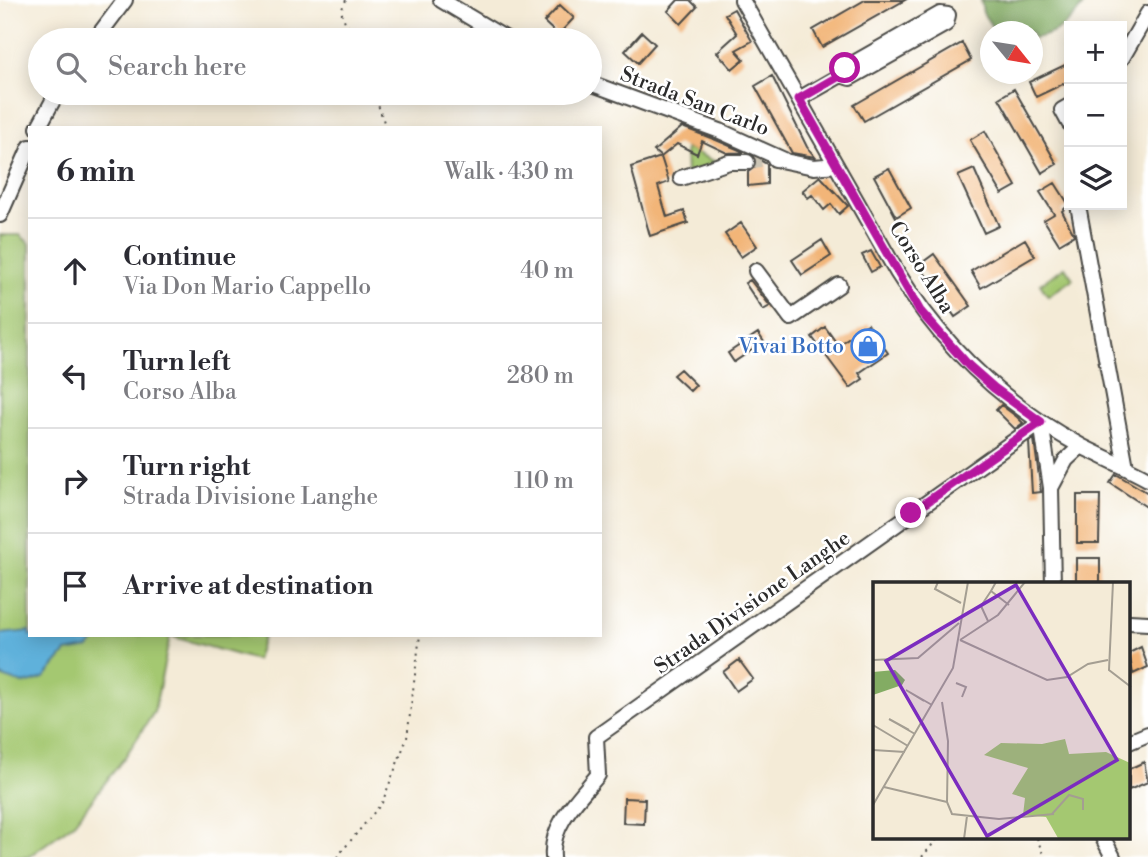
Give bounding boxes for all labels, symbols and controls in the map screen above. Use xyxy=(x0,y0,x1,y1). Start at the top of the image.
north arrow xyxy=(980,21,1043,84)
map controls xyxy=(1064,21,1127,210)
button: + xyxy=(1064,21,1127,84)
search box xyxy=(28,28,602,105)
icon: search xyxy=(52,48,90,86)
text: Search here xyxy=(108,51,247,83)
route start xyxy=(829,52,860,83)
street label: Strada San Carlo xyxy=(617,62,773,142)
button: − xyxy=(1064,84,1127,147)
button: layers xyxy=(1064,147,1127,210)
text: 6 min xyxy=(56,153,135,191)
text: Walk · 430 m xyxy=(444,158,574,186)
street label: Corso Alba xyxy=(883,217,960,319)
text: Continue xyxy=(123,241,236,273)
icon: ahead xyxy=(56,252,94,290)
text: 40 m xyxy=(520,257,574,285)
text: Via Don Mario Cappello xyxy=(123,273,371,301)
shop icon: Vivai Botto xyxy=(849,327,887,365)
place label: Vivai Botto xyxy=(737,334,844,360)
text: Turn left xyxy=(123,346,231,378)
icon: left xyxy=(56,357,94,395)
text: 280 m xyxy=(507,362,574,390)
text: Corso Alba xyxy=(123,378,237,406)
text: Turn right xyxy=(123,451,251,483)
icon: right xyxy=(56,462,94,500)
text: 110 m xyxy=(514,467,574,495)
text: Strada Divisione Langhe xyxy=(123,483,378,511)
route end xyxy=(895,497,926,528)
street label: Strada Divisione Langhe xyxy=(650,525,855,680)
icon: arrive xyxy=(56,567,94,605)
text: Arrive at destination xyxy=(123,570,373,602)
inset map xyxy=(873,582,1130,840)

